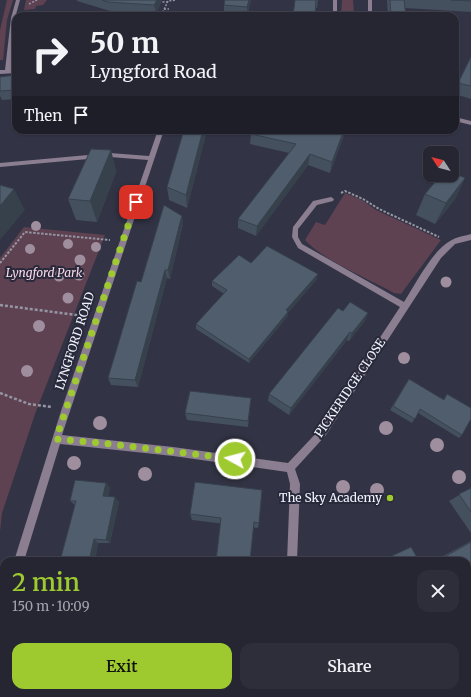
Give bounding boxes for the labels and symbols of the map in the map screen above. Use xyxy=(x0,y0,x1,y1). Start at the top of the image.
north arrow xyxy=(423,146,459,182)
pin xyxy=(119,185,153,219)
park label: Lyngford Park xyxy=(6,265,83,280)
street label: LYNGFORD ROAD xyxy=(52,290,97,392)
street label: PICKERIDGE CLOSE xyxy=(311,335,388,440)
position arrow xyxy=(214,438,256,480)
place label: The Sky Academy xyxy=(279,490,382,505)
marker: The Sky Academy xyxy=(385,493,395,503)

